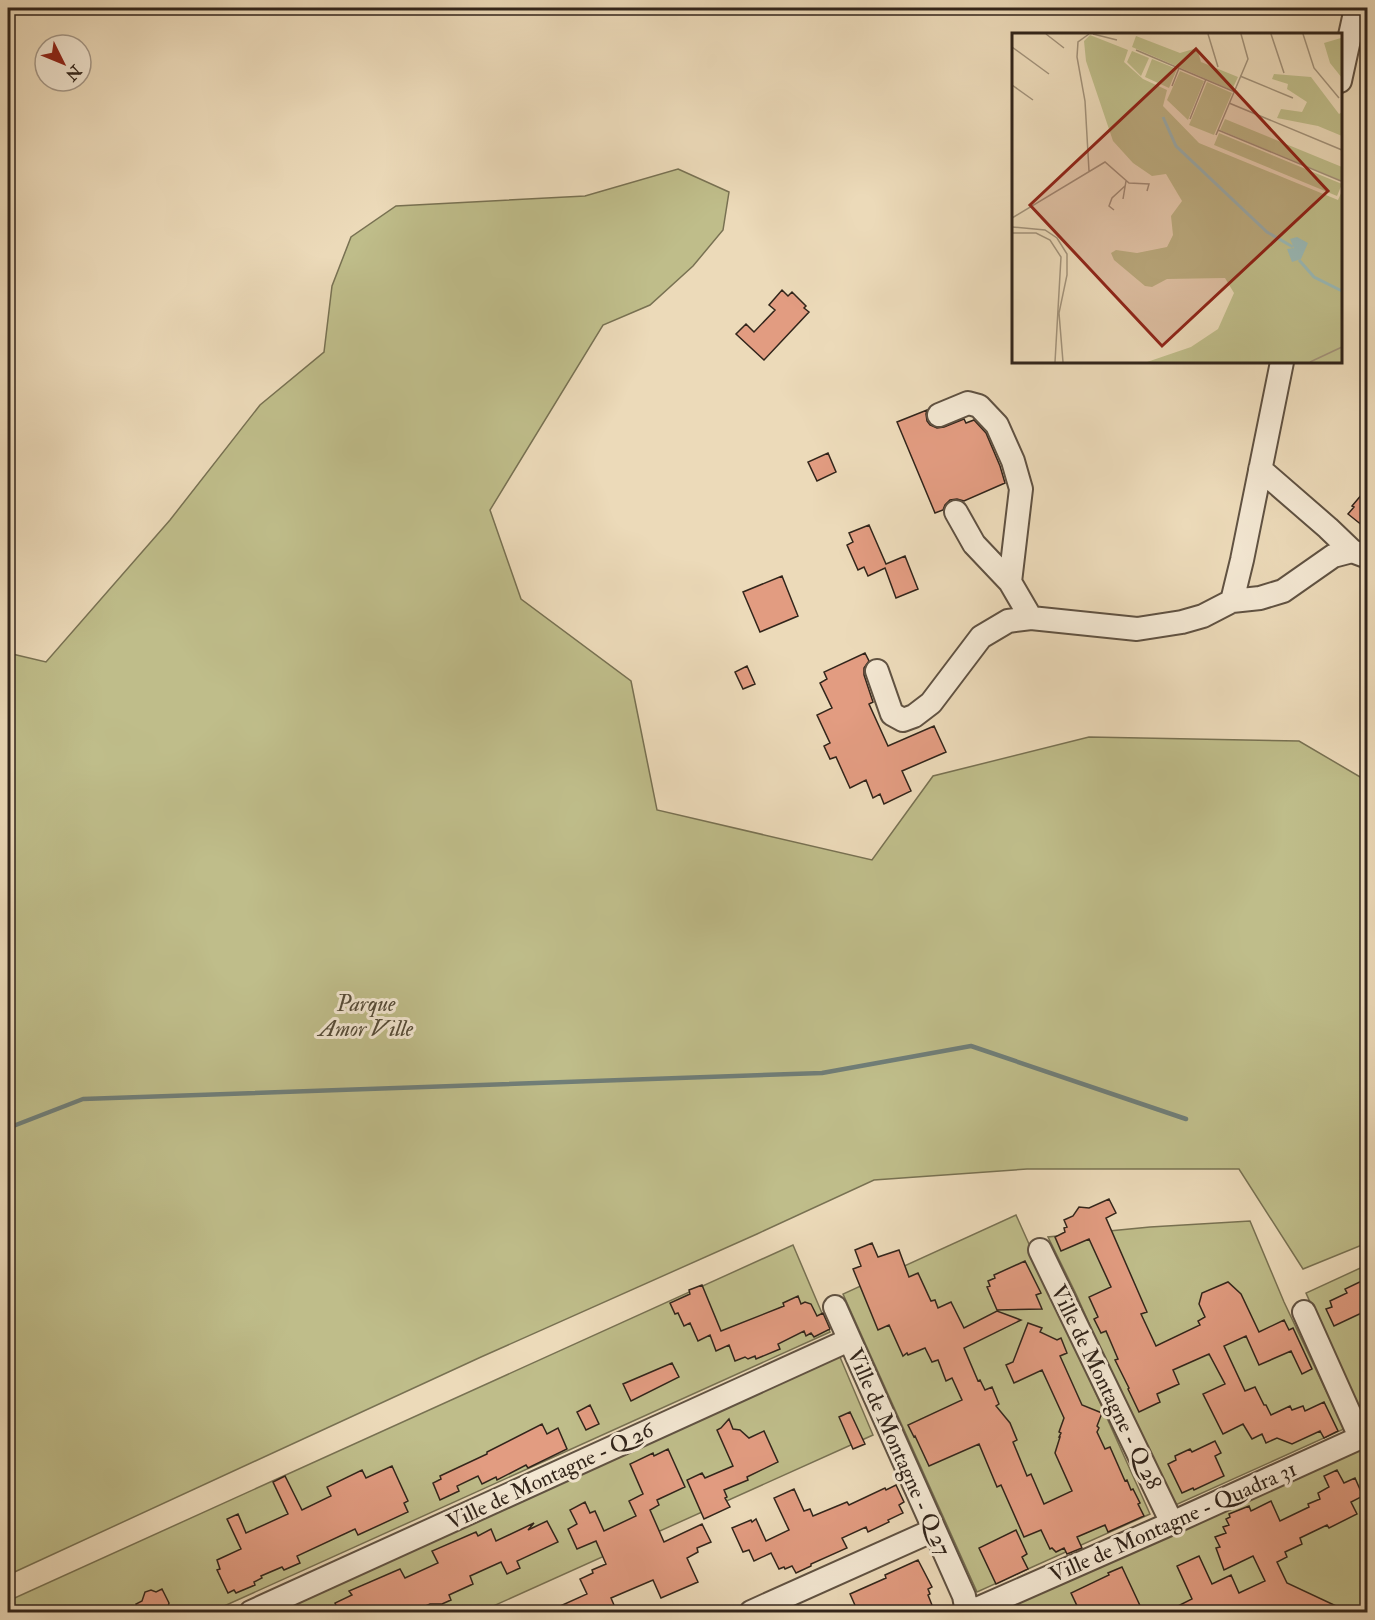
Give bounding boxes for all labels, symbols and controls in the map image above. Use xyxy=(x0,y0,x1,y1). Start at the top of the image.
north arrow xyxy=(33,33,93,93)
inset map xyxy=(1012,33,1342,363)
text: N xyxy=(61,60,86,85)
park label: Parque Amor Ville xyxy=(317,990,414,1043)
street label: Ville de Montagne - Q 28 xyxy=(1044,1280,1168,1494)
street label: Ville de Montagne - Q 27 xyxy=(841,1344,957,1560)
street label: Ville de Montagne - Q 26 xyxy=(442,1415,660,1536)
street label: Ville de Montagne - Quadra 31 xyxy=(1045,1455,1301,1589)

